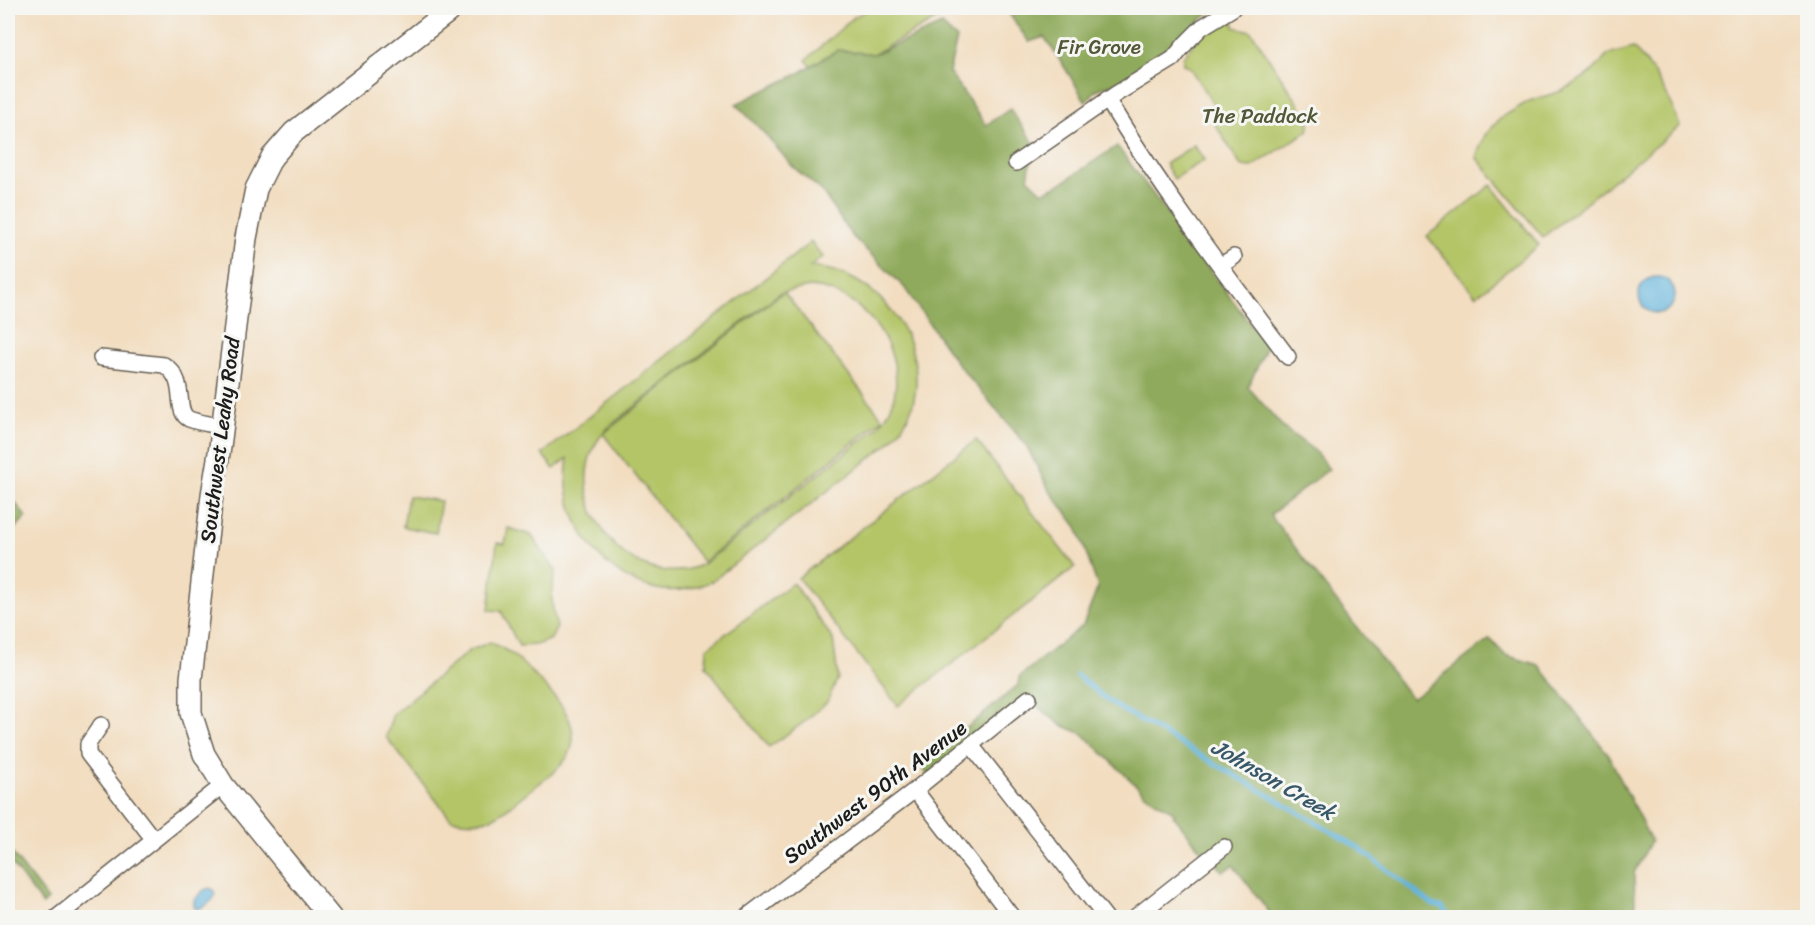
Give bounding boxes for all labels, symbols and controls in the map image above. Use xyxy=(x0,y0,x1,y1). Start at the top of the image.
park label: Fir Grove xyxy=(1057,28,1141,66)
park label: The Paddock xyxy=(1202,97,1318,135)
street label: Southwest Leahy Road xyxy=(189,333,252,545)
street label: Southwest 90th Avenue xyxy=(775,710,975,874)
water label: Johnson Creek xyxy=(1204,728,1345,832)

